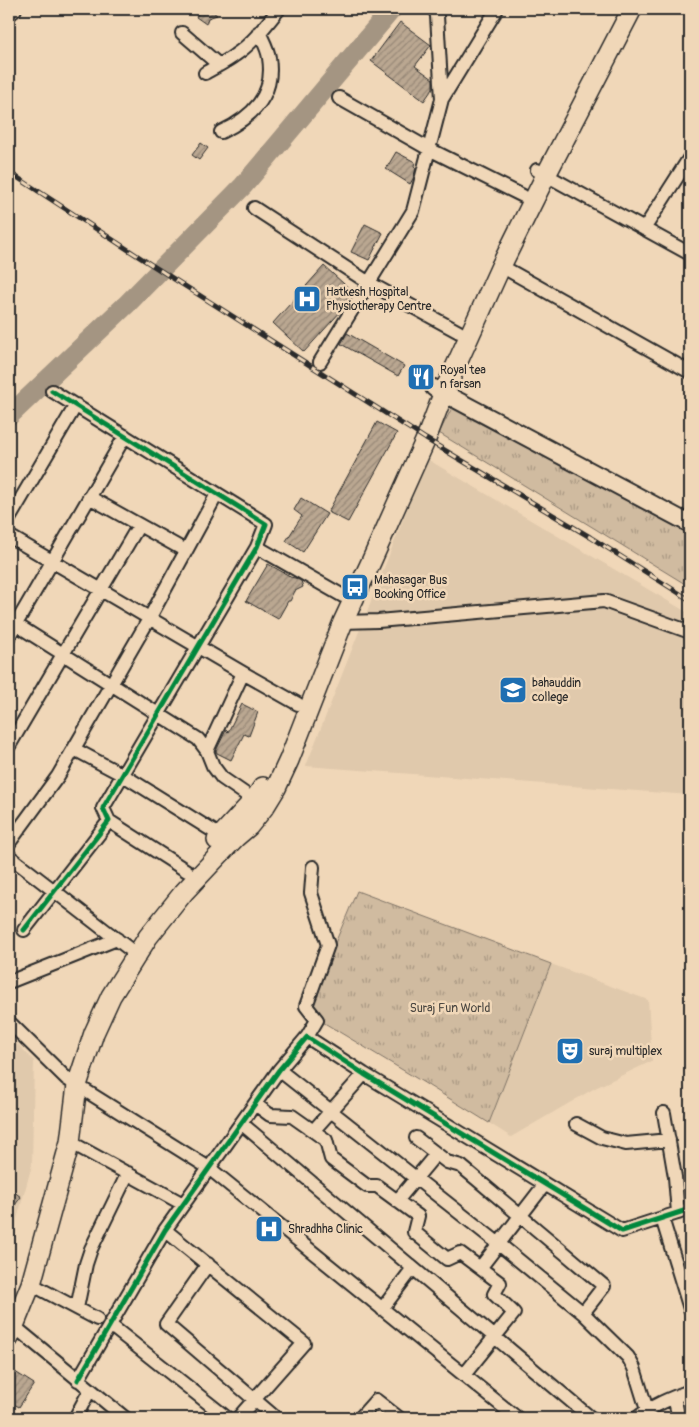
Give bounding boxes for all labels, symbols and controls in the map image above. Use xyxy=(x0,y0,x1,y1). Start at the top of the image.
hospital icon: Hatkesh Hospital Physiotherapy Centre xyxy=(292,284,322,314)
place label: Hatkesh Hospital Physiotherapy Centre xyxy=(326,285,432,314)
restaurant icon: Royal tea n farsan xyxy=(406,362,436,392)
place label: Royal tea n farsan xyxy=(440,363,486,392)
bus stop icon: Mahasagar Bus Booking Office xyxy=(340,572,370,602)
place label: Mahasagar Bus Booking Office xyxy=(374,573,448,602)
school or university icon: bahauddin college xyxy=(498,675,528,705)
place label: bahauddin college xyxy=(532,676,581,705)
park label: Suraj Fun World xyxy=(410,1001,490,1016)
theatre icon: suraj multiplex xyxy=(555,1036,585,1066)
place label: suraj multiplex xyxy=(589,1044,662,1059)
hospital icon: Shradhha Clinic xyxy=(254,1214,284,1244)
place label: Shradhha Clinic xyxy=(288,1222,363,1237)

